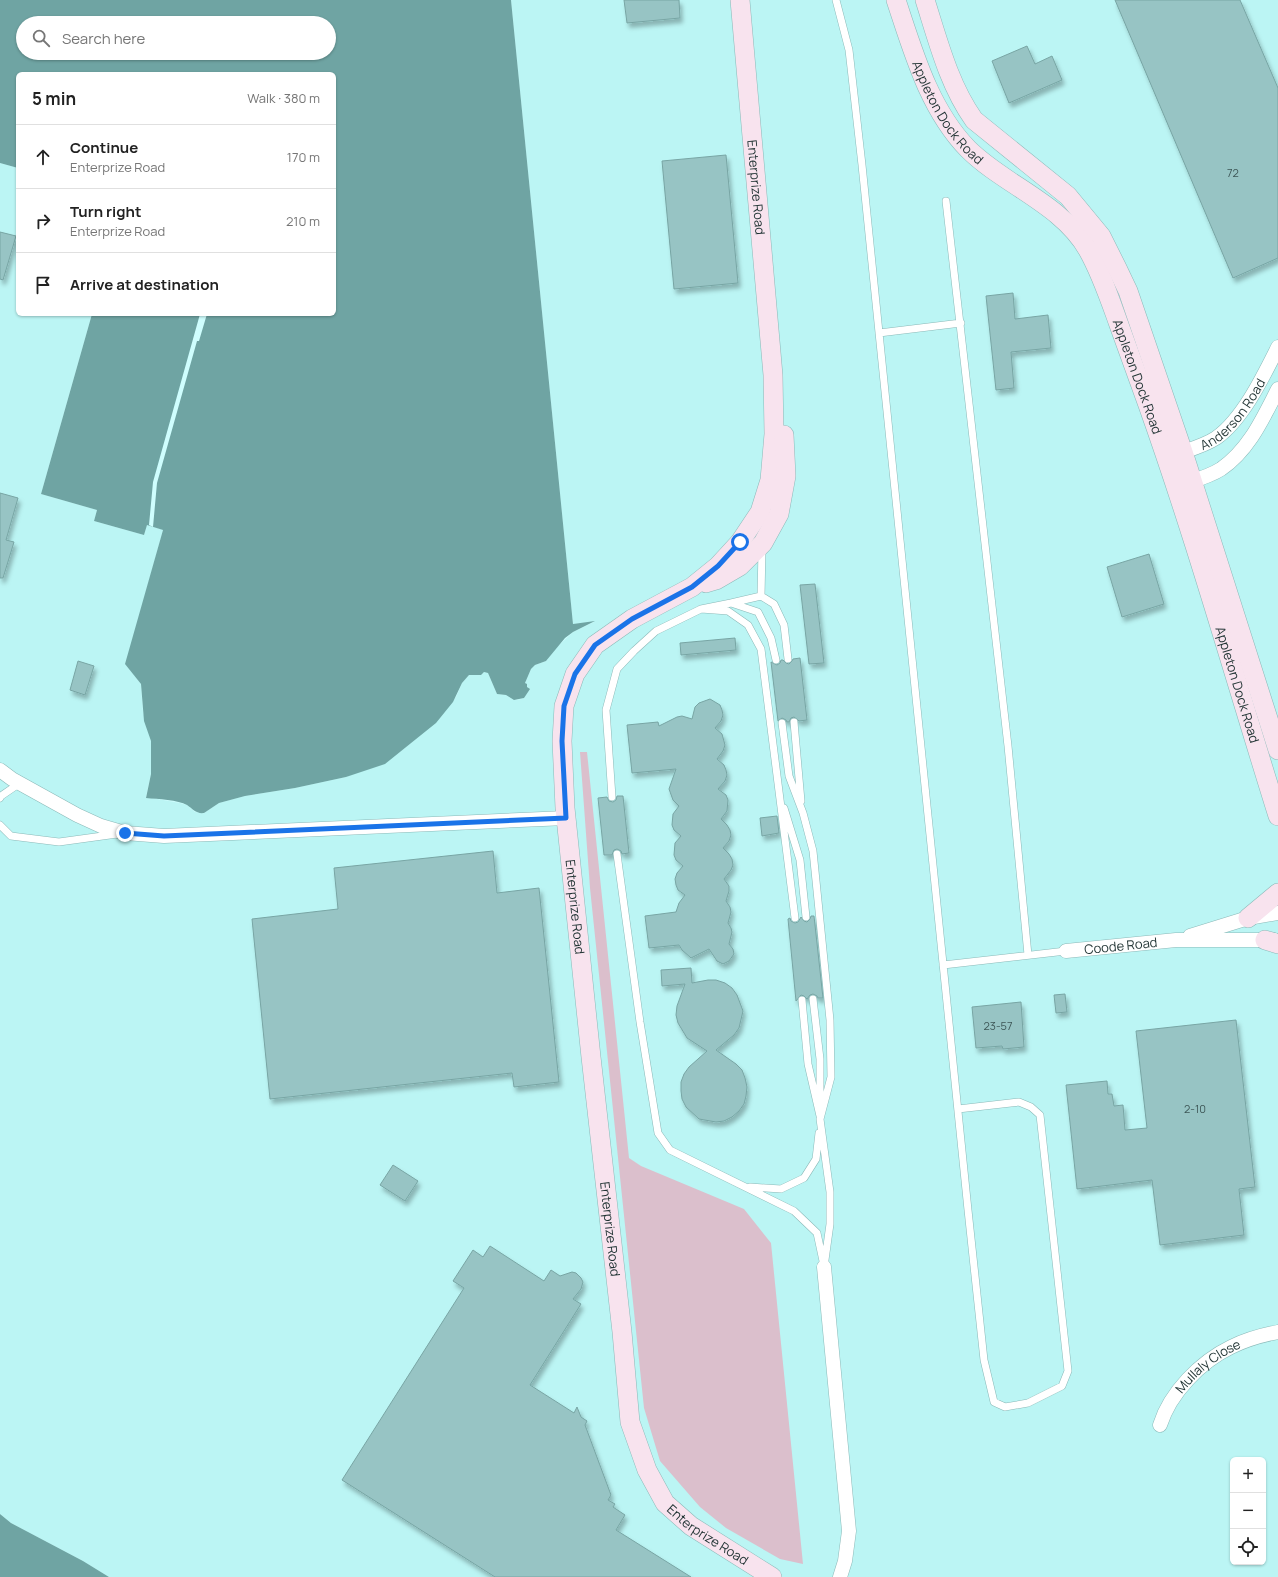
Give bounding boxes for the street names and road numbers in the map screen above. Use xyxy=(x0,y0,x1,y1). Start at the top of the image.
street label: Appleton Dock Road xyxy=(908,58,987,168)
street label: Enterprize Road xyxy=(743,139,770,236)
street label: Appleton Dock Road xyxy=(1109,317,1166,436)
street label: Anderson Road xyxy=(1197,375,1269,454)
street label: Appleton Dock Road xyxy=(1211,624,1264,745)
street label: Enterprize Road xyxy=(561,859,589,955)
street label: Coode Road xyxy=(1083,933,1158,958)
street label: Enterprize Road xyxy=(596,1181,625,1277)
street label: Mullaly Close xyxy=(1171,1335,1243,1397)
street label: Enterprize Road xyxy=(663,1500,752,1569)

